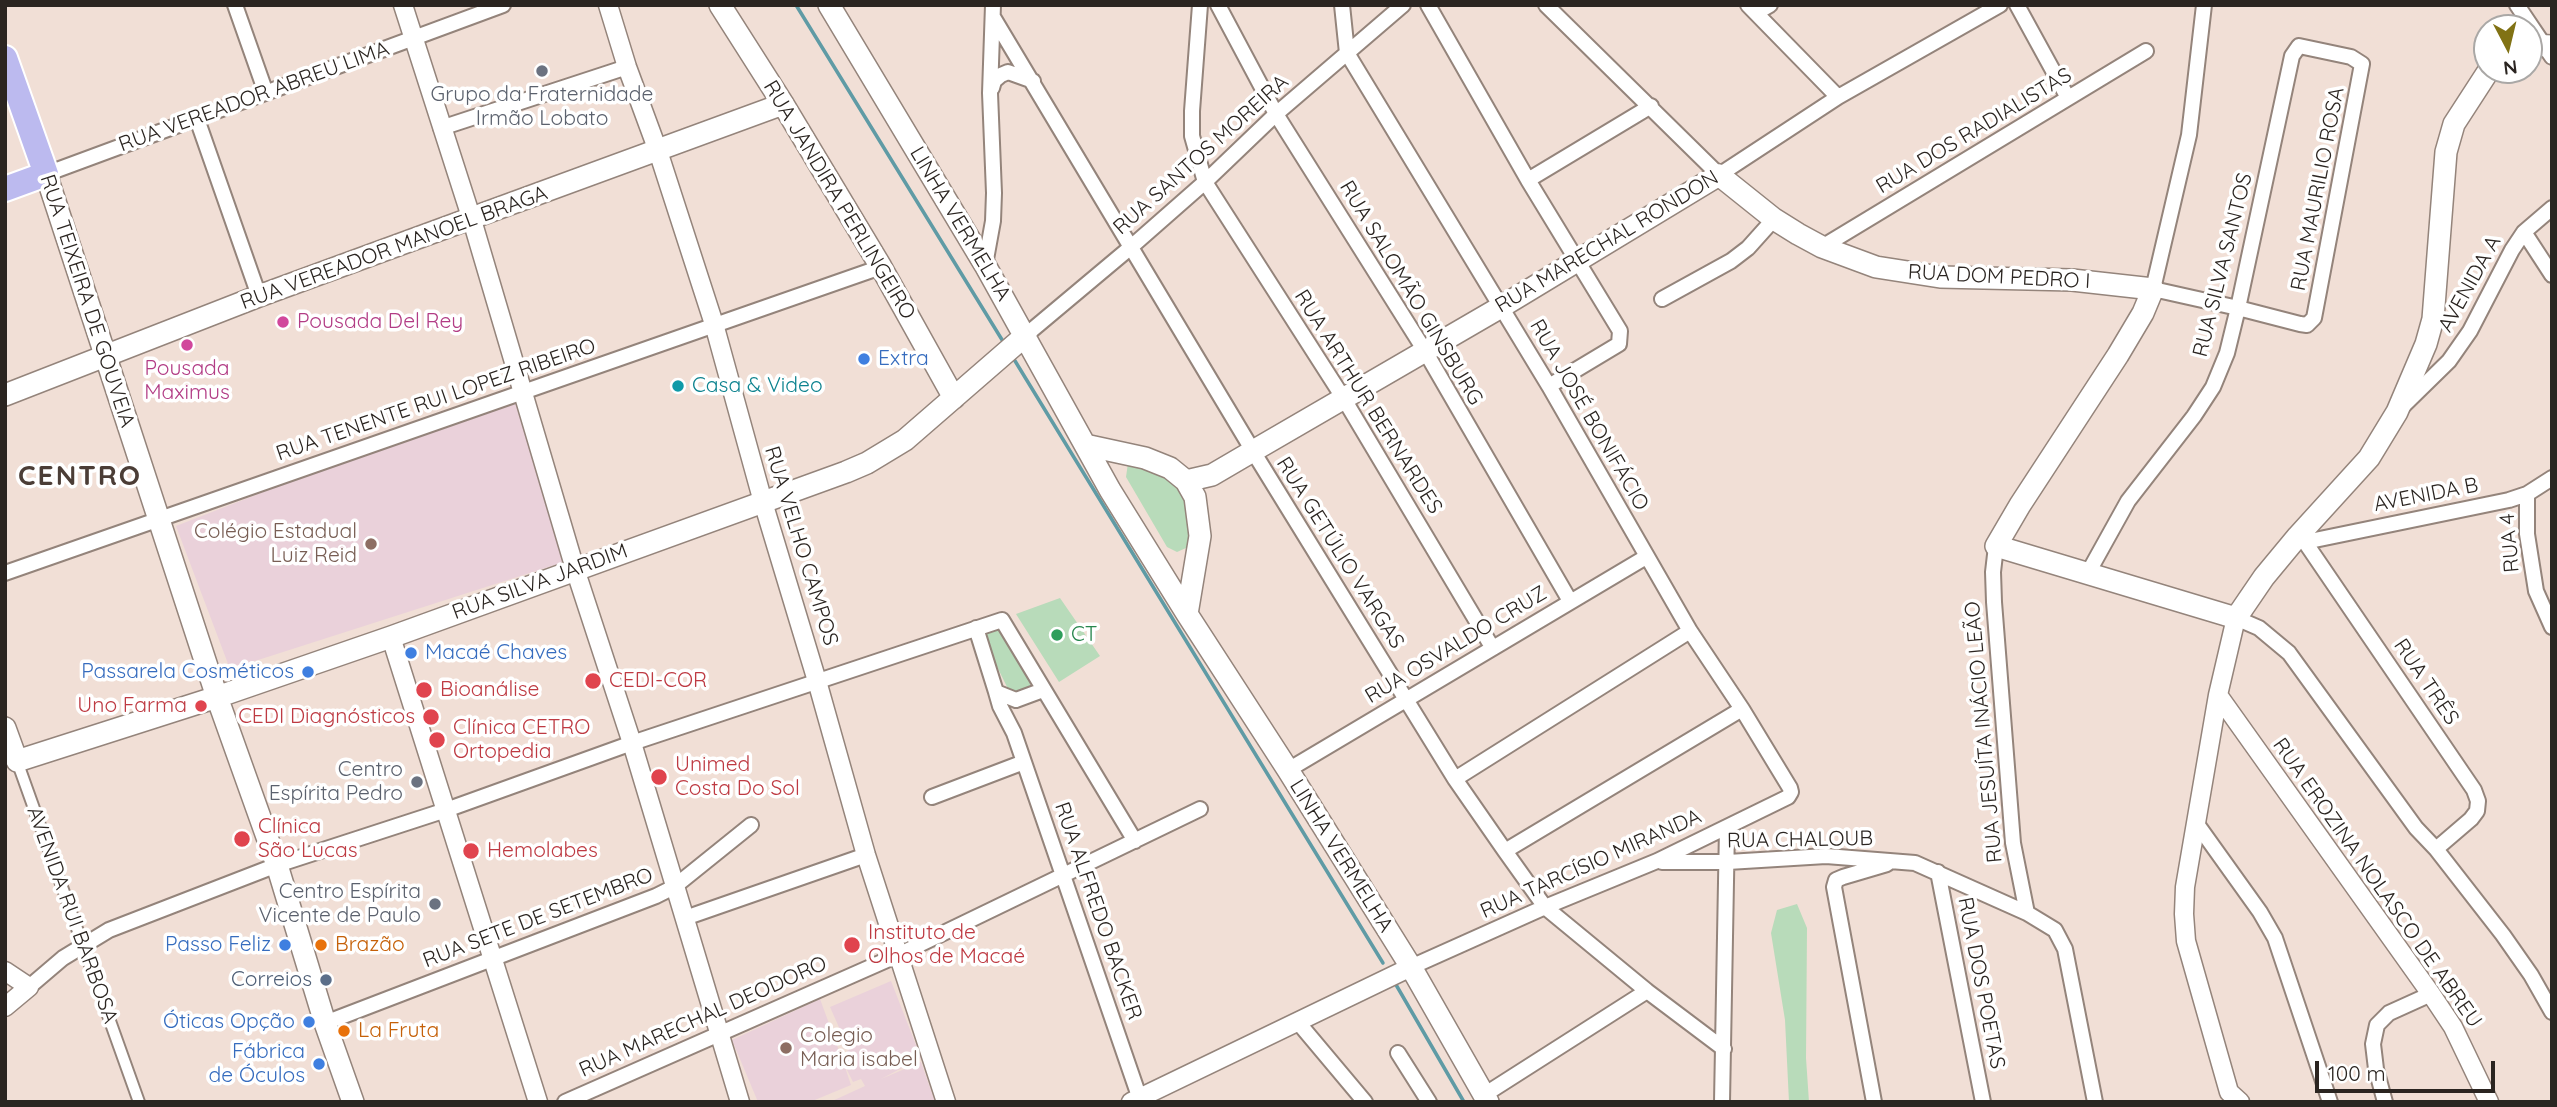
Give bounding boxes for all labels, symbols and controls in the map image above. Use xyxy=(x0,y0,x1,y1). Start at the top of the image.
north arrow xyxy=(2473,14,2543,84)
street label: RUA VEREADOR ABREU LIMA xyxy=(115,36,393,158)
text: N xyxy=(2502,55,2519,81)
marker: Grupo da Fraternidade Irmão Lobato xyxy=(534,63,550,79)
street label: RUA DOS RADIALISTAS xyxy=(1872,63,2076,199)
street label: RUA SANTOS MOREIRA xyxy=(1108,70,1294,240)
street label: RUA JANDIRA PERLINGEIRO xyxy=(758,76,920,324)
place label: Grupo da Fraternidade Irmão Lobato xyxy=(431,82,653,132)
street label: RUA MAURILIO ROSA xyxy=(2286,85,2350,293)
street label: LINHA VERMELHA xyxy=(904,142,1016,306)
street label: RUA MARECHAL RONDON xyxy=(1491,165,1723,319)
street label: RUA SILVA SANTOS xyxy=(2188,170,2258,360)
street label: RUA TEIXEIRA DE GOUVEIA xyxy=(34,171,140,431)
street label: RUA SALOMÃO GINSBURG xyxy=(1334,176,1488,410)
street label: RUA VEREADOR MANOEL BRAGA xyxy=(237,181,551,315)
street label: AVENIDA A xyxy=(2433,232,2507,336)
street label: RUA DOM PEDRO I xyxy=(1907,260,2091,294)
street label: RUA ARTHUR BERNARDES xyxy=(1289,285,1447,519)
place label: Pousada Del Rey xyxy=(297,309,463,335)
marker: Pousada Del Rey xyxy=(275,314,291,330)
street label: RUA JOSÉ BONIFÁCIO xyxy=(1524,315,1654,515)
street label: RUA TENENTE RUI LOPEZ RIBEIRO xyxy=(273,333,599,467)
marker: Pousada Maximus xyxy=(179,337,195,353)
place label: Extra xyxy=(878,346,929,372)
marker: Extra xyxy=(856,351,872,367)
place label: Pousada Maximus xyxy=(144,356,230,406)
place label: Casa & Video xyxy=(692,373,823,399)
marker: Casa & Video xyxy=(670,378,686,394)
street label: RUA VELHO CAMPOS xyxy=(759,443,843,649)
street label: RUA GETÚLIO VARGAS xyxy=(1271,453,1409,653)
district label: CENTRO xyxy=(19,460,141,494)
street label: AVENIDA B xyxy=(2372,473,2480,517)
street label: RUA 4 xyxy=(2495,512,2525,574)
place label: Colégio Estadual Luiz Reid xyxy=(194,519,357,569)
marker: Colégio Estadual Luiz Reid xyxy=(363,536,379,552)
street label: RUA SILVA JARDIM xyxy=(449,539,631,625)
street label: RUA OSVALDO CRUZ xyxy=(1361,581,1551,709)
street label: RUA JESUÍTA INÁCIO LEÃO xyxy=(1960,600,2008,864)
place label: CT xyxy=(1071,622,1097,648)
marker: CT xyxy=(1049,627,1065,643)
street label: RUA TRÊS xyxy=(2388,634,2464,730)
place label: Macaé Chaves xyxy=(425,640,567,666)
marker: Macaé Chaves xyxy=(403,645,419,661)
place label: Passarela Cosméticos xyxy=(81,659,294,685)
marker: Passarela Cosméticos xyxy=(300,664,316,680)
place label: CEDI-COR xyxy=(609,668,707,694)
marker: CEDI-COR xyxy=(583,671,603,691)
place label: Bioanálise xyxy=(440,677,539,703)
marker: Bioanálise xyxy=(414,680,434,700)
place label: Uno Farma xyxy=(77,693,187,719)
marker: Uno Farma xyxy=(193,698,209,714)
place label: CEDI Diagnósticos xyxy=(238,704,415,730)
marker: CEDI Diagnósticos xyxy=(421,707,441,727)
place label: Clínica CETRO Ortopedia xyxy=(453,715,590,765)
marker: Clínica CETRO Ortopedia xyxy=(427,730,447,750)
street label: RUA EROZINA NOLASCO DE ABREU xyxy=(2267,733,2487,1033)
place label: Unimed Costa Do Sol xyxy=(675,752,800,802)
place label: Centro Espírita Pedro xyxy=(269,757,403,807)
marker: Unimed Costa Do Sol xyxy=(649,767,669,787)
marker: Centro Espírita Pedro xyxy=(409,774,425,790)
street label: LINHA VERMELHA xyxy=(1284,775,1398,937)
street label: RUA ALFREDO BACKER xyxy=(1049,799,1147,1023)
street label: AVENIDA RUI BARBOSA xyxy=(21,803,123,1027)
street label: RUA TARCÍSIO MIRANDA xyxy=(1477,804,1705,924)
place label: Clínica São Lucas xyxy=(258,814,358,864)
street label: RUA CHALOUB xyxy=(1727,826,1873,854)
marker: Clínica São Lucas xyxy=(232,829,252,849)
place label: Hemolabes xyxy=(487,838,598,864)
marker: Hemolabes xyxy=(461,841,481,861)
street label: RUA SETE DE SETEMBRO xyxy=(419,862,657,974)
place label: Centro Espírita Vicente de Paulo xyxy=(259,879,421,929)
street label: RUA DOS POETAS xyxy=(1952,895,2010,1071)
marker: Centro Espírita Vicente de Paulo xyxy=(427,896,443,912)
place label: Instituto de Olhos de Macaé xyxy=(868,920,1025,970)
place label: Passo Feliz xyxy=(165,932,271,958)
place label: Brazão xyxy=(335,932,405,958)
marker: Instituto de Olhos de Macaé xyxy=(842,935,862,955)
marker: Passo Feliz xyxy=(277,937,293,953)
marker: Brazão xyxy=(313,937,329,953)
street label: RUA MARECHAL DEODORO xyxy=(575,951,831,1083)
place label: Correios xyxy=(231,967,312,993)
marker: Correios xyxy=(318,972,334,988)
place label: Óticas Opção xyxy=(163,1009,295,1035)
marker: Óticas Opção xyxy=(301,1014,317,1030)
place label: La Fruta xyxy=(358,1018,439,1044)
marker: La Fruta xyxy=(336,1023,352,1039)
place label: Colegio Maria isabel xyxy=(800,1023,918,1073)
place label: Fábrica de Óculos xyxy=(209,1039,305,1089)
marker: Colegio Maria isabel xyxy=(778,1040,794,1056)
scale bar xyxy=(2319,1048,2499,1092)
marker: Fábrica de Óculos xyxy=(311,1056,327,1072)
text: 100 m xyxy=(2328,1060,2386,1086)

